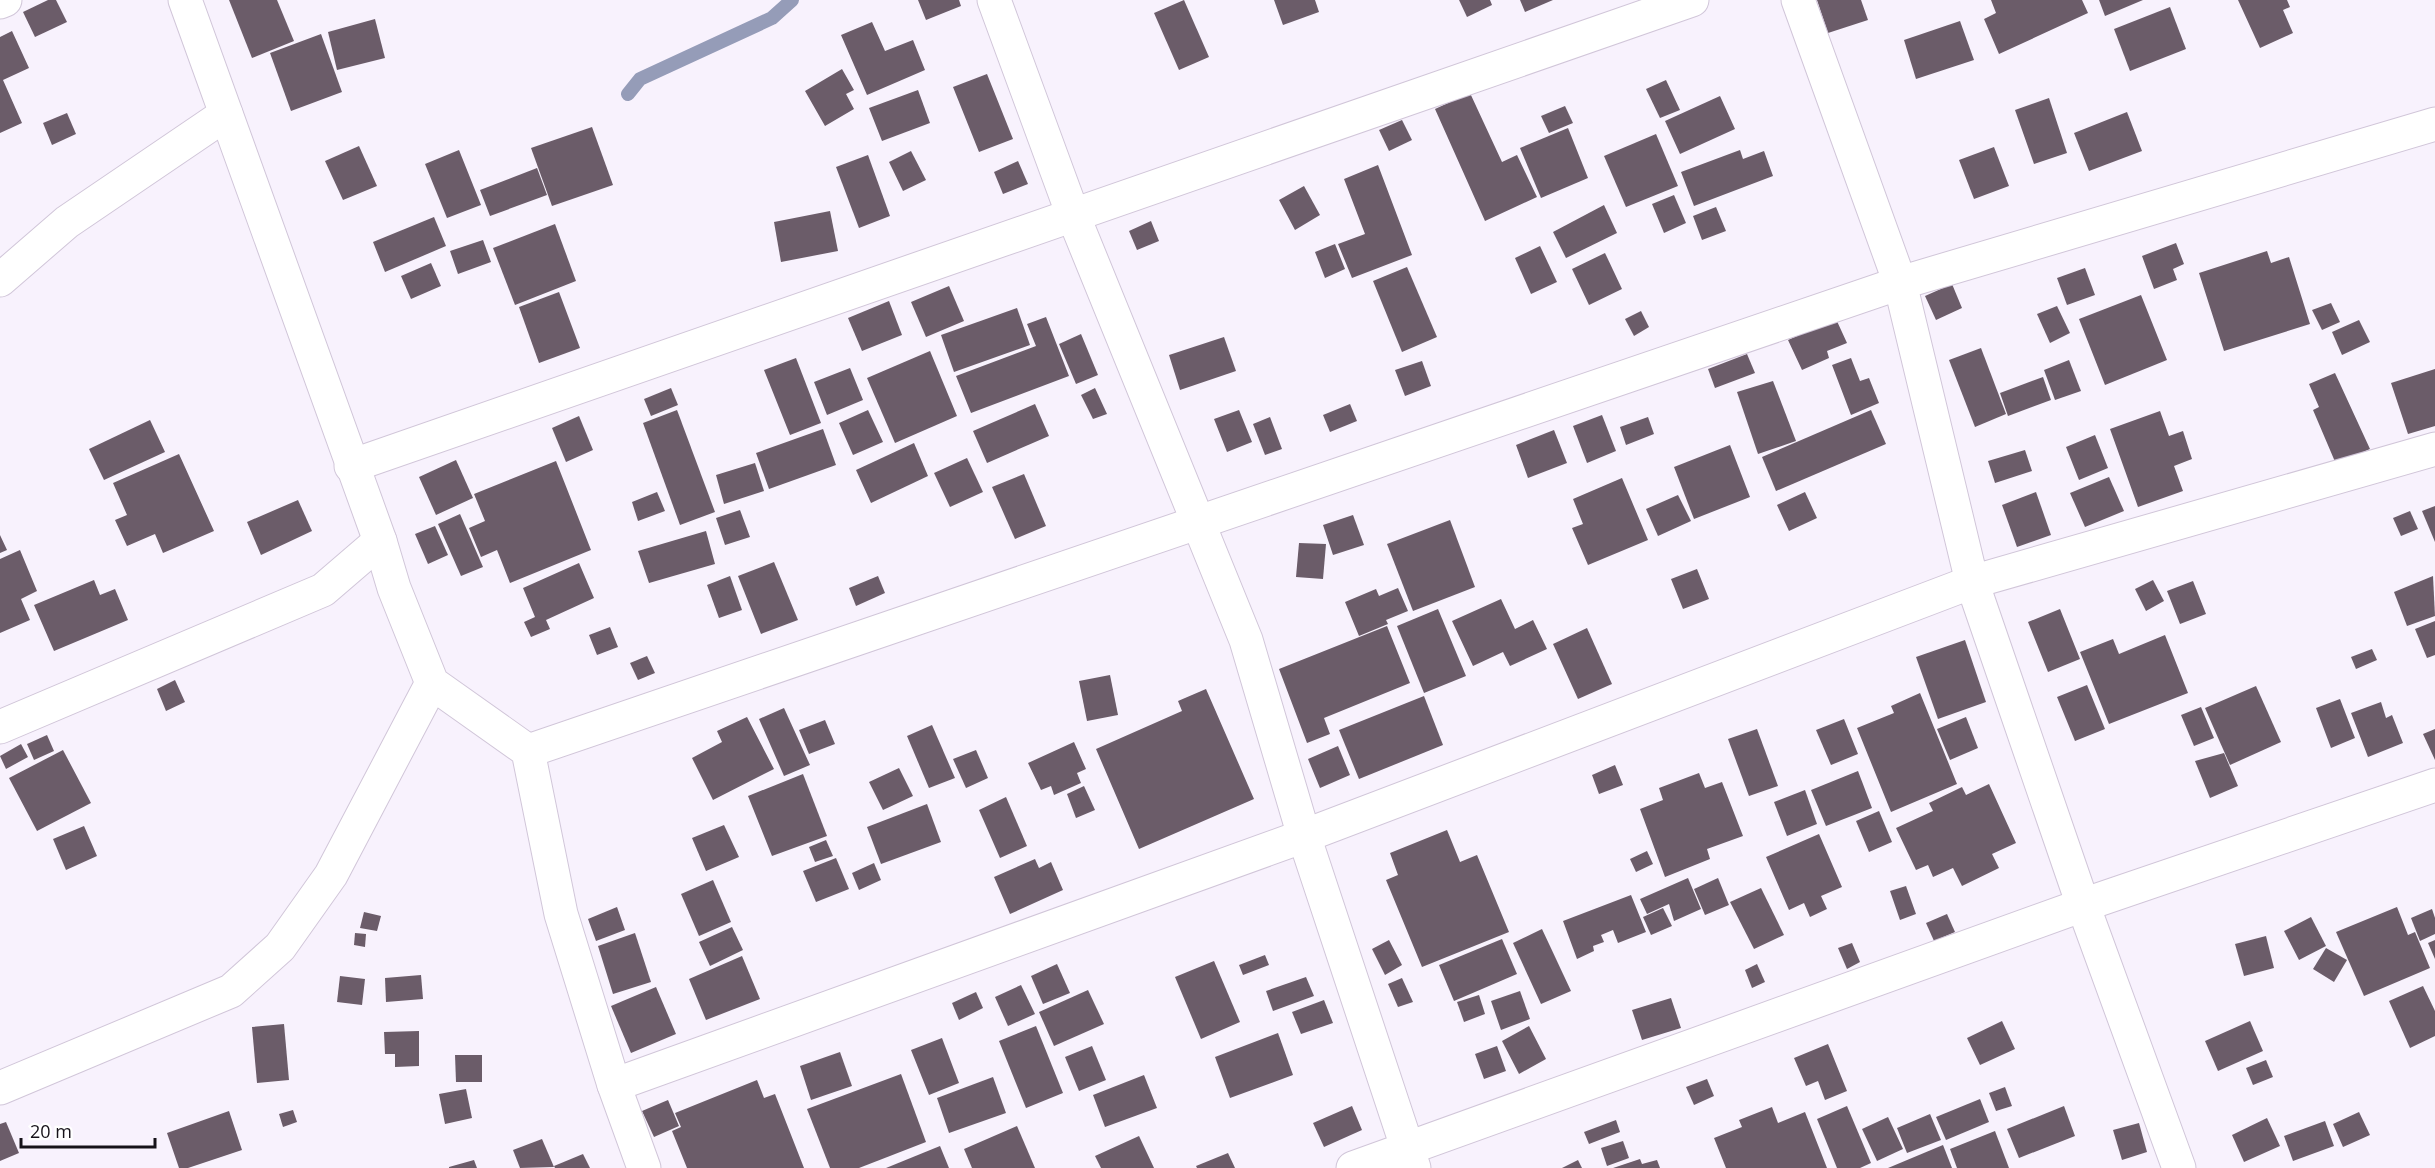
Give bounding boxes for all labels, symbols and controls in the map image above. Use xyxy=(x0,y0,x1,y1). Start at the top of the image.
scale bar xyxy=(21,1111,154,1149)
text: 20 m xyxy=(30,1119,72,1143)

